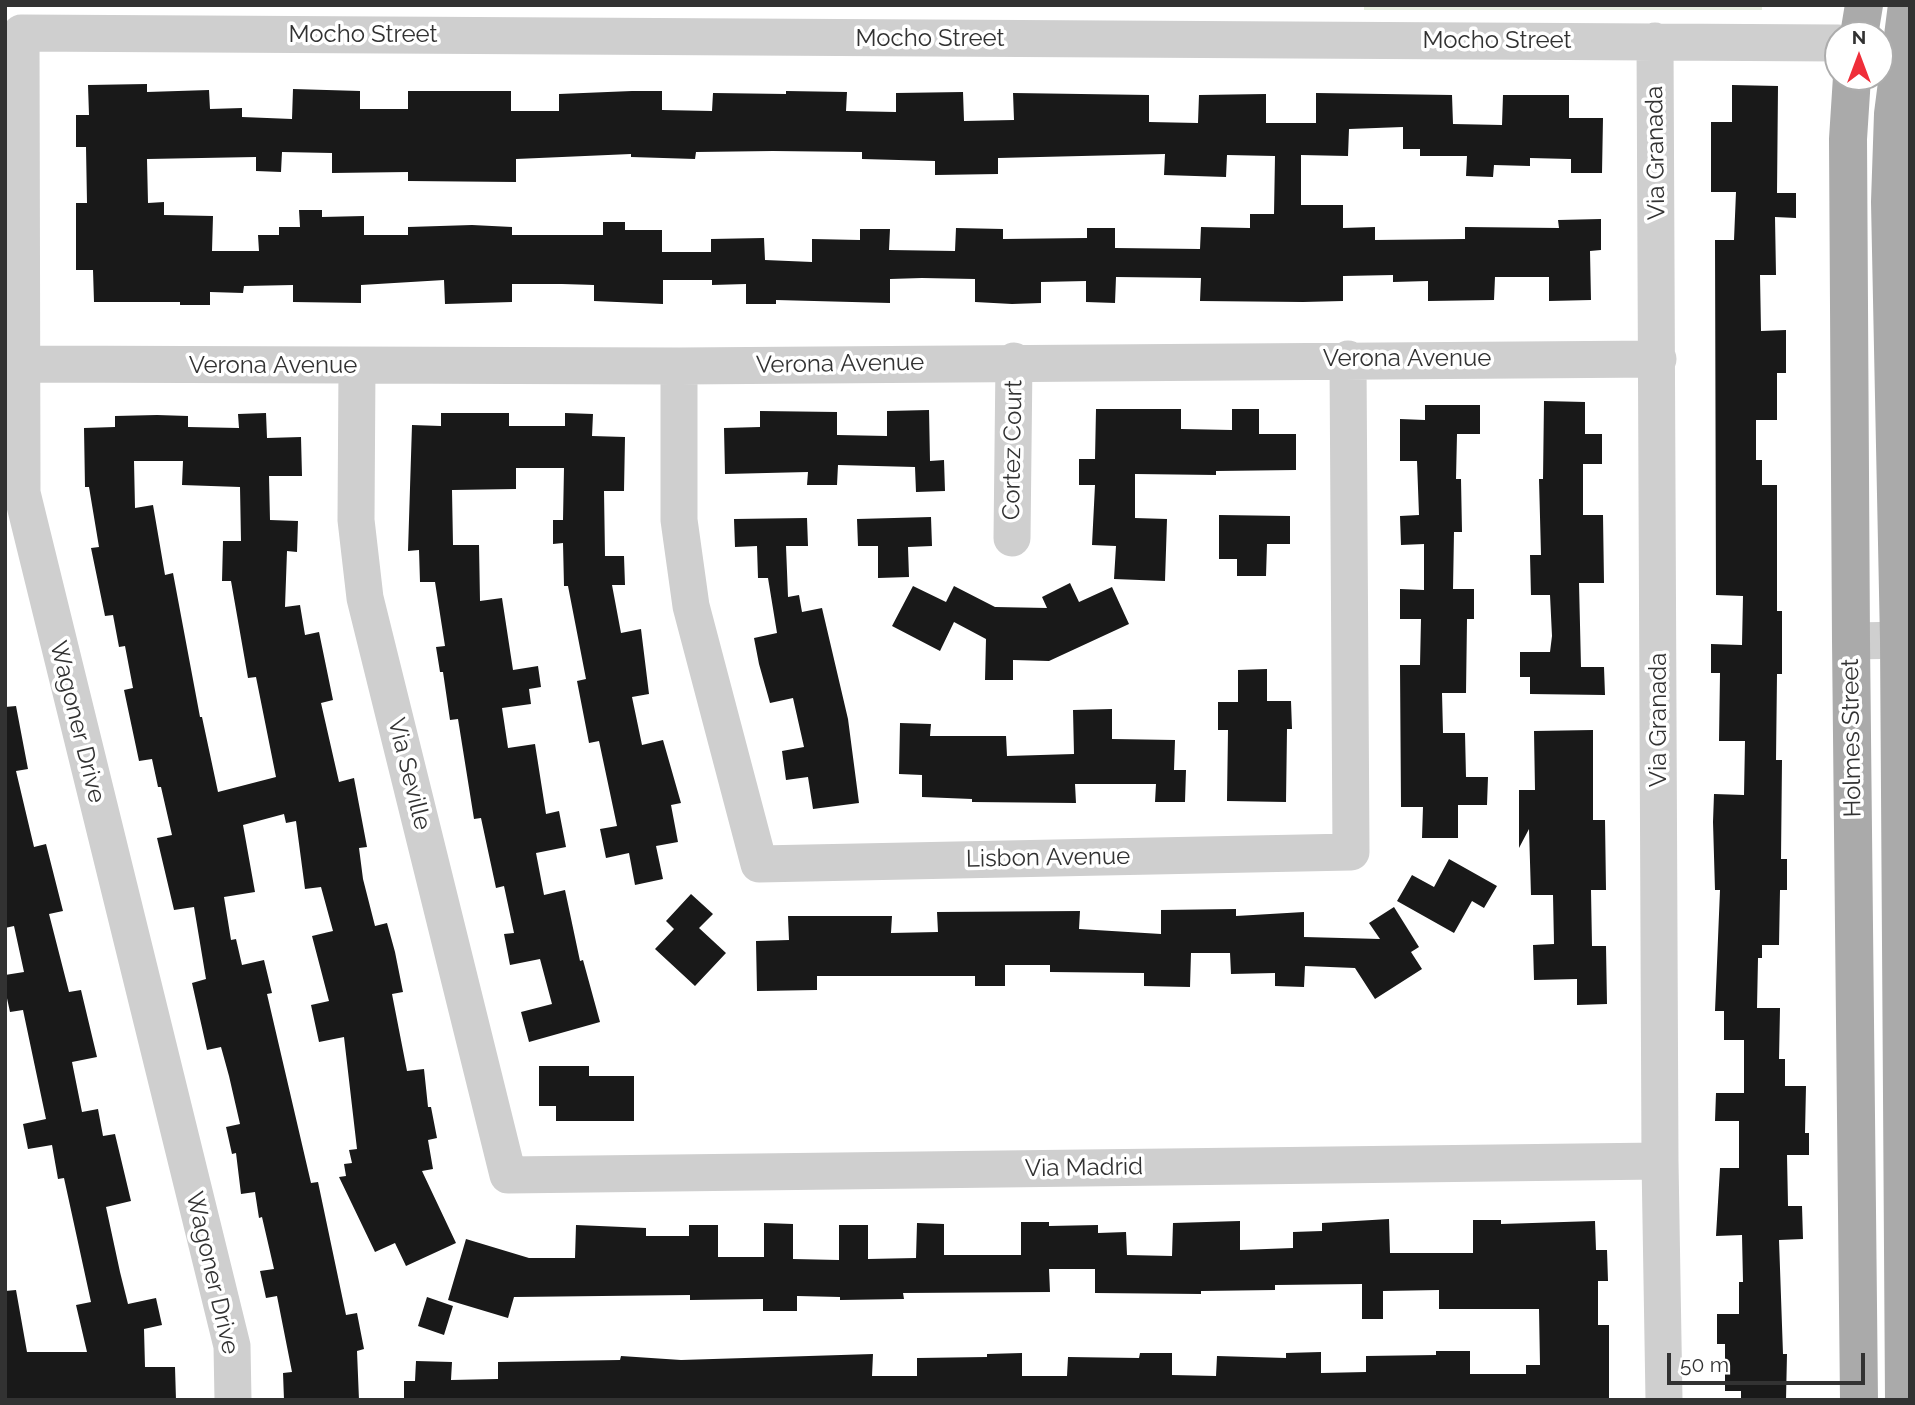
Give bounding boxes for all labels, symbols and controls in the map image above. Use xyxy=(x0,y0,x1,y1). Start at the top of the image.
street label: Mocho Street xyxy=(288,21,438,49)
north arrow xyxy=(1824,21,1894,91)
street label: Mocho Street xyxy=(855,25,1005,53)
text: N xyxy=(1852,26,1866,48)
street label: Mocho Street xyxy=(1422,27,1572,55)
street label: Via Granada xyxy=(1640,86,1672,220)
street label: Verona Avenue xyxy=(1323,345,1491,373)
street label: Verona Avenue xyxy=(756,348,924,380)
street label: Verona Avenue xyxy=(189,352,357,380)
street label: Cortez Court xyxy=(997,380,1029,520)
street label: Wagoner Drive xyxy=(43,638,111,806)
street label: Via Granada xyxy=(1645,653,1673,787)
street label: Holmes Street xyxy=(1836,658,1868,818)
street label: Via Seville xyxy=(381,715,437,833)
street label: Lisbon Avenue xyxy=(966,842,1130,874)
street label: Via Madrid xyxy=(1025,1153,1143,1183)
street label: Wagoner Drive xyxy=(179,1189,245,1357)
scale bar xyxy=(1670,1338,1868,1382)
text: 50 m xyxy=(1680,1352,1729,1377)

